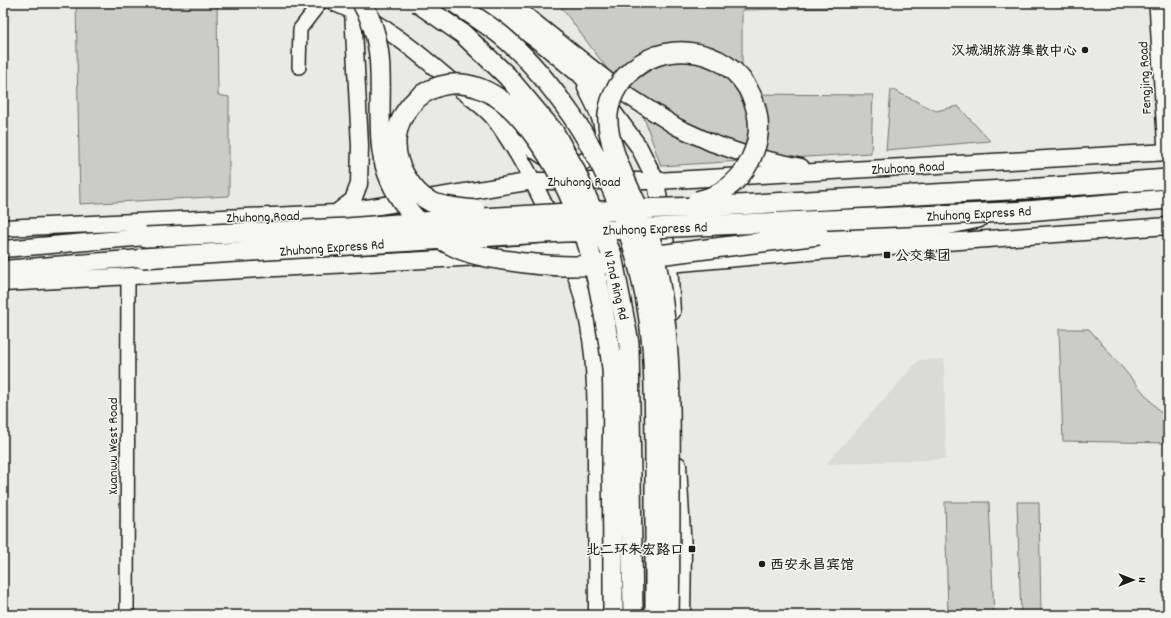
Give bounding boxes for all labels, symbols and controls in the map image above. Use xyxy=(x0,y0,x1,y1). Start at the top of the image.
street label: Fengjing Road xyxy=(1134,41,1158,115)
place label: 汉城湖旅游集散中心 xyxy=(951,42,1077,62)
marker: 汉城湖旅游集散中心 xyxy=(1080,45,1090,55)
street label: Zhuhong Road xyxy=(871,157,945,181)
street label: Zhuhong Road xyxy=(547,173,621,193)
street label: Zhuhong Express Rd xyxy=(926,202,1032,228)
street label: Zhuhong Road xyxy=(226,207,300,229)
street label: Zhuhong Express Rd xyxy=(602,218,708,242)
street label: Zhuhong Express Rd xyxy=(279,235,385,263)
place label: 公交集团 xyxy=(895,247,951,267)
street label: N 2nd Ring Rd xyxy=(597,249,633,322)
marker: 公交集团 xyxy=(882,250,892,260)
street label: Xuanwu West Road xyxy=(104,398,124,494)
place label: 北二环朱宏路口 xyxy=(586,541,684,561)
marker: 北二环朱宏路口 xyxy=(687,544,697,554)
place label: 西安永昌宾馆 xyxy=(770,556,854,576)
marker: 西安永昌宾馆 xyxy=(757,559,767,569)
north arrow xyxy=(1113,560,1153,600)
text: N xyxy=(1133,577,1149,583)

